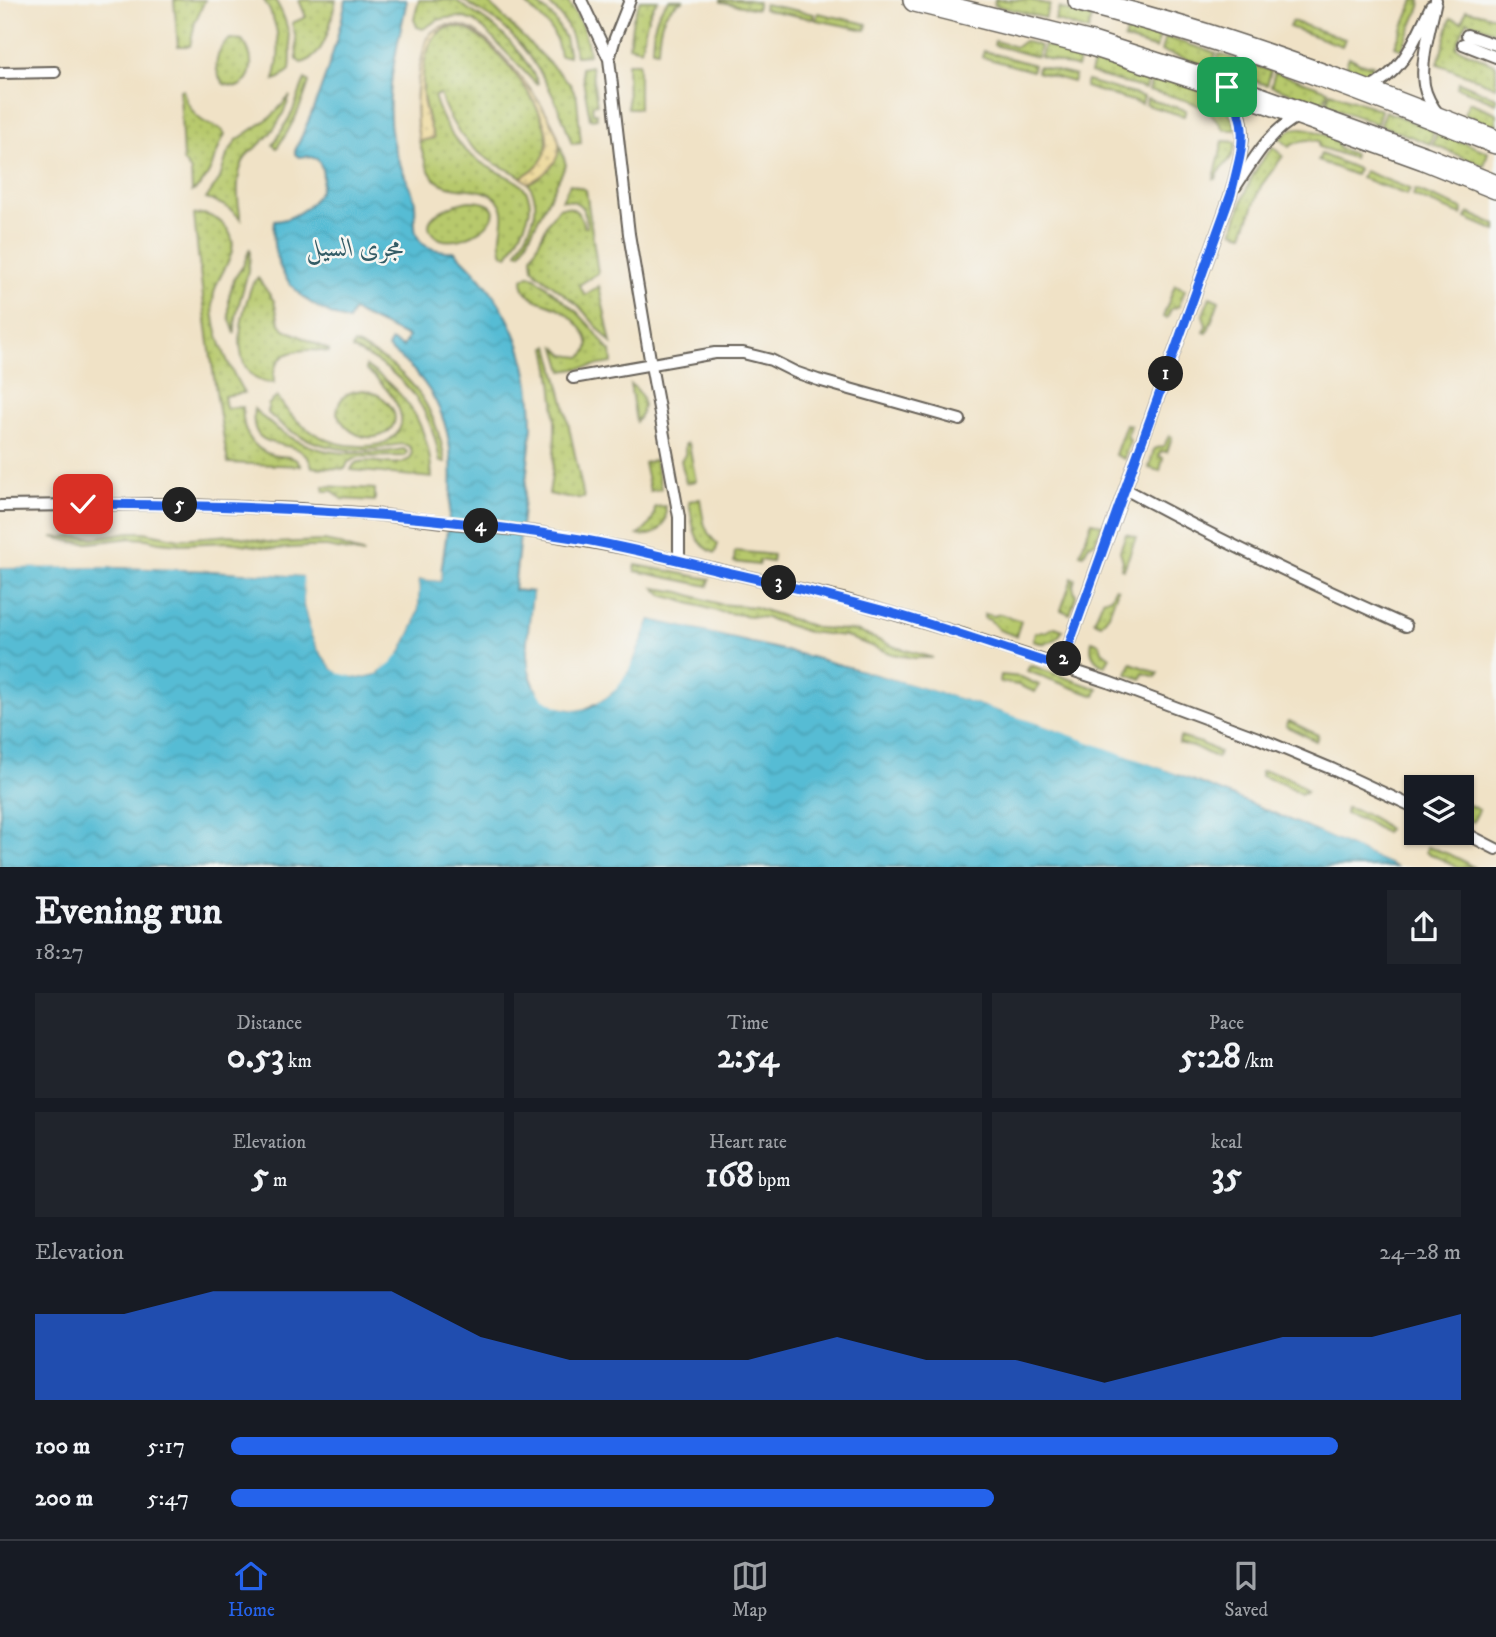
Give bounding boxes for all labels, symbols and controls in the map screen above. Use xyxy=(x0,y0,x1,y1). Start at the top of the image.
pin xyxy=(1197,57,1257,117)
icon: arrive xyxy=(1208,68,1246,106)
water label: مجرى السيل xyxy=(306,232,404,265)
pin: 1 xyxy=(1148,356,1184,392)
text: 1 xyxy=(1162,362,1169,385)
pin xyxy=(53,474,113,534)
icon: check xyxy=(64,485,102,523)
pin: 5 xyxy=(162,488,198,522)
text: 5 xyxy=(175,493,184,516)
pin: 4 xyxy=(463,508,498,544)
text: 4 xyxy=(475,514,486,537)
pin: 3 xyxy=(762,566,796,600)
text: 3 xyxy=(775,571,782,594)
pin: 2 xyxy=(1046,642,1082,676)
text: 2 xyxy=(1059,647,1068,670)
map controls xyxy=(1404,775,1474,845)
button: layers xyxy=(1404,775,1474,845)
text: Evening run xyxy=(35,888,222,936)
button: share xyxy=(1387,890,1461,964)
text: 18:27 xyxy=(35,938,84,967)
text: Distance xyxy=(237,1012,302,1035)
text: Time xyxy=(727,1012,769,1035)
text: Pace xyxy=(1209,1012,1244,1035)
text: 0.53 xyxy=(227,1035,284,1079)
text: 2:54 xyxy=(717,1035,779,1079)
text: 5:28 xyxy=(1180,1035,1241,1079)
text: km xyxy=(284,1050,312,1073)
text: /km xyxy=(1241,1050,1274,1073)
text: Elevation xyxy=(233,1131,306,1154)
text: Heart rate xyxy=(709,1131,787,1154)
text: kcal xyxy=(1211,1131,1242,1154)
text: 5 xyxy=(251,1154,269,1198)
text: 168 xyxy=(705,1154,754,1198)
text: 35 xyxy=(1211,1154,1242,1198)
text: m xyxy=(269,1169,287,1192)
text: bpm xyxy=(754,1169,791,1192)
text: Elevation xyxy=(35,1238,124,1267)
text: 24–28 m xyxy=(1379,1238,1461,1267)
text: 100 m xyxy=(35,1432,90,1461)
text: 5:17 xyxy=(147,1432,185,1461)
text: 200 m xyxy=(35,1484,93,1513)
text: 5:47 xyxy=(147,1484,189,1513)
tab: Home xyxy=(228,1557,275,1622)
tab: Map xyxy=(731,1557,769,1622)
tab: Saved xyxy=(1224,1557,1268,1622)

